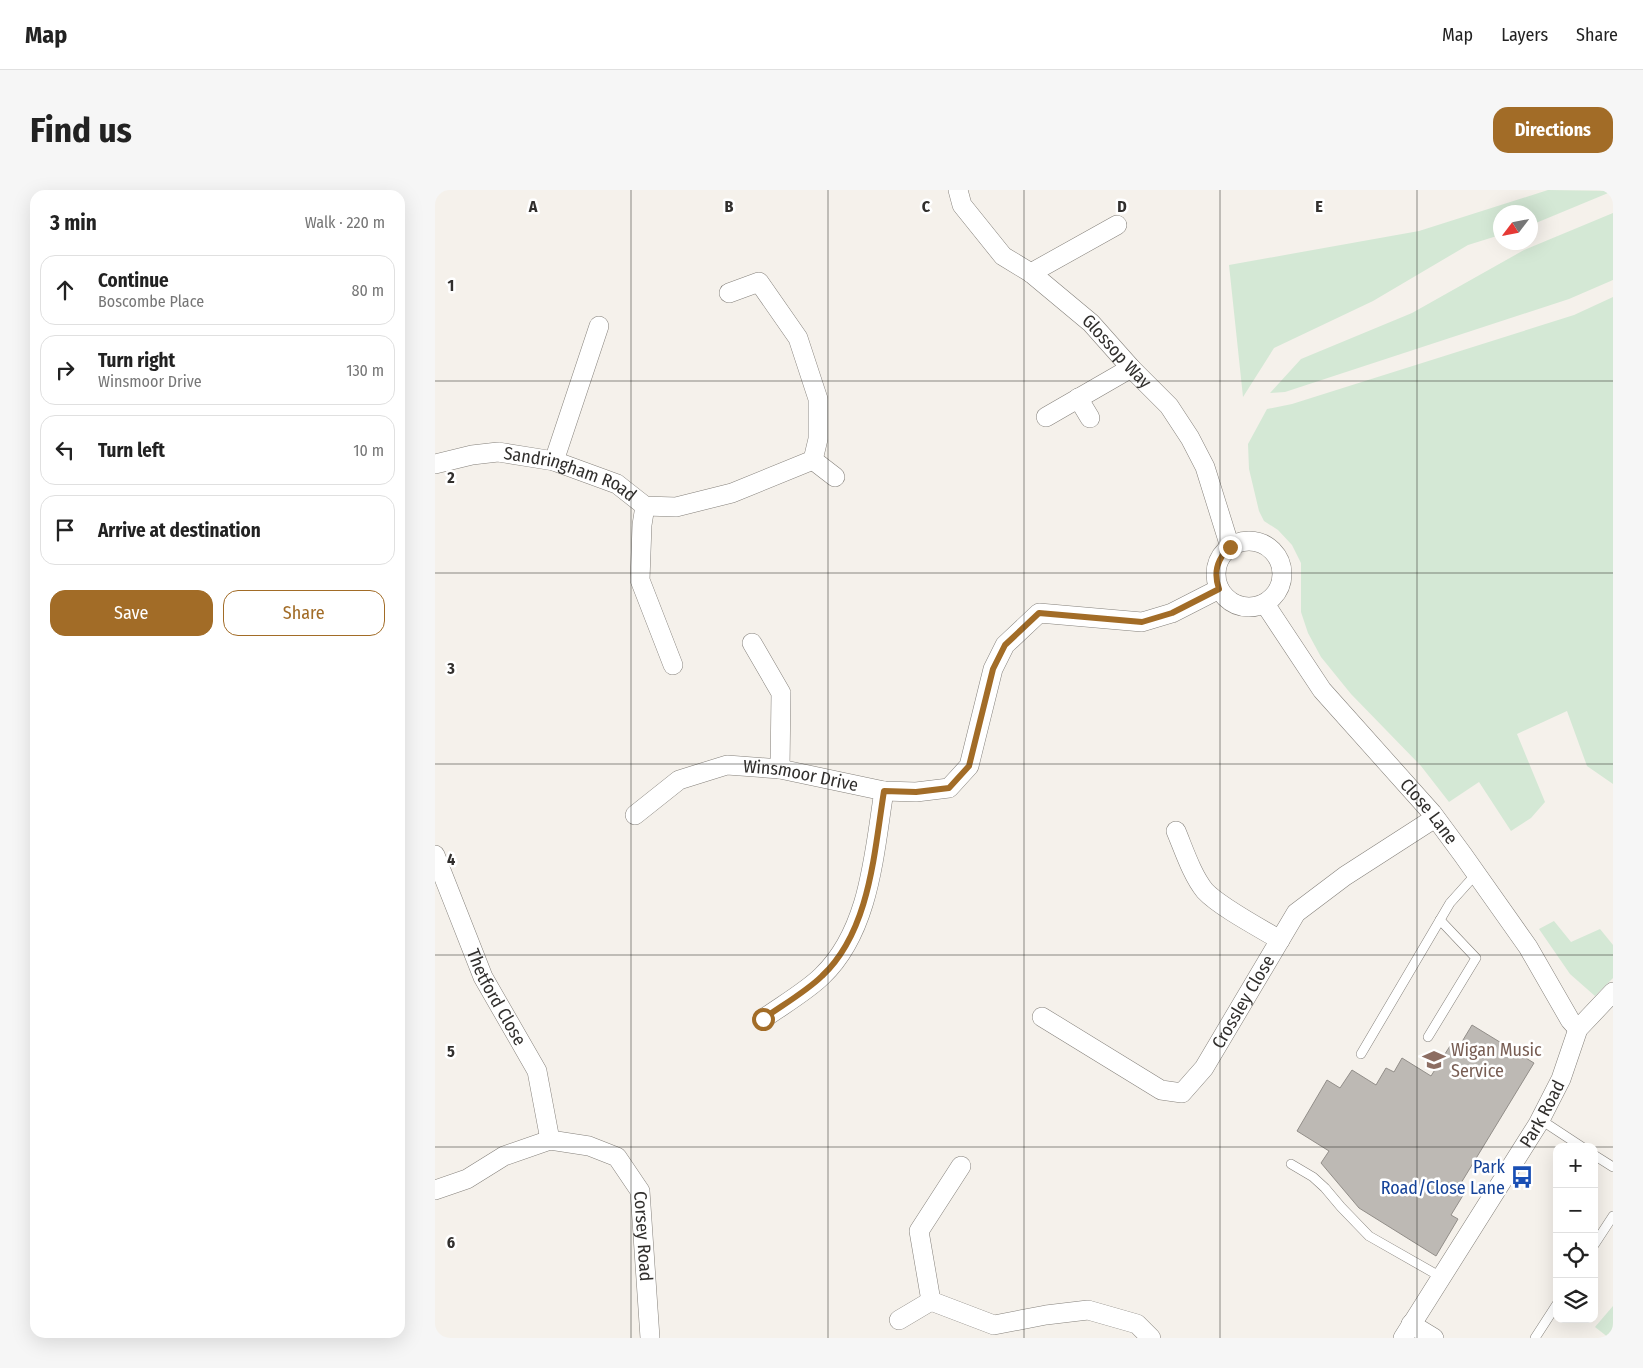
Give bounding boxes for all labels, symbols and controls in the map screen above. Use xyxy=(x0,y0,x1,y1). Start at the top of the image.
text: Map xyxy=(25,21,67,49)
text: Map xyxy=(1442,24,1473,46)
text: Layers xyxy=(1501,24,1548,46)
text: Share xyxy=(1576,24,1618,46)
button: Directions xyxy=(1493,107,1613,153)
text: Find us xyxy=(30,109,132,151)
text: A xyxy=(528,197,538,216)
text: B xyxy=(725,197,734,216)
text: C xyxy=(922,197,931,216)
text: D xyxy=(1117,197,1127,216)
text: E xyxy=(1315,197,1323,216)
north arrow xyxy=(1493,205,1538,250)
text: 3 min xyxy=(50,210,97,236)
text: Walk · 220 m xyxy=(305,213,385,232)
text: Continue xyxy=(98,269,169,292)
icon: ahead xyxy=(51,276,79,304)
text: 1 xyxy=(448,276,454,295)
text: 80 m xyxy=(352,281,384,300)
text: Boscombe Place xyxy=(98,292,204,311)
street label: Glossop Way xyxy=(1078,309,1156,393)
text: Turn right xyxy=(98,349,175,372)
icon: right xyxy=(51,356,79,384)
text: 130 m xyxy=(346,361,384,380)
text: Winsmoor Drive xyxy=(98,372,202,391)
icon: left xyxy=(51,436,79,464)
text: Turn left xyxy=(98,439,165,462)
text: 10 m xyxy=(353,441,384,460)
street label: Sandringham Road xyxy=(502,442,641,506)
text: 2 xyxy=(446,468,455,487)
icon: arrive xyxy=(51,516,79,544)
text: Arrive at destination xyxy=(98,519,261,542)
route end xyxy=(1219,536,1242,559)
button: Save xyxy=(50,590,213,636)
button: Share xyxy=(223,590,385,636)
text: 3 xyxy=(446,659,455,678)
street label: Winsmoor Drive xyxy=(742,755,860,796)
street label: Close Lane xyxy=(1395,774,1462,849)
text: 4 xyxy=(447,850,455,869)
street label: Thetford Close xyxy=(462,946,531,1050)
street label: Crossley Close xyxy=(1207,951,1279,1053)
route start xyxy=(752,1008,775,1031)
place label: Wigan Music Service xyxy=(1451,1039,1542,1082)
text: 5 xyxy=(447,1042,455,1061)
school or university icon: Wigan Music Service xyxy=(1421,1047,1447,1073)
street label: Park Road xyxy=(1515,1076,1570,1152)
map controls xyxy=(1553,1143,1598,1323)
button: + xyxy=(1553,1143,1598,1188)
place label: Park Road/Close Lane xyxy=(1381,1156,1506,1199)
bus stop icon: Park Road/Close Lane xyxy=(1509,1164,1535,1190)
button: − xyxy=(1553,1188,1598,1233)
street label: Corsey Road xyxy=(629,1190,657,1282)
text: 6 xyxy=(447,1233,455,1252)
button: locate xyxy=(1553,1233,1598,1278)
button: layers xyxy=(1553,1278,1598,1323)

